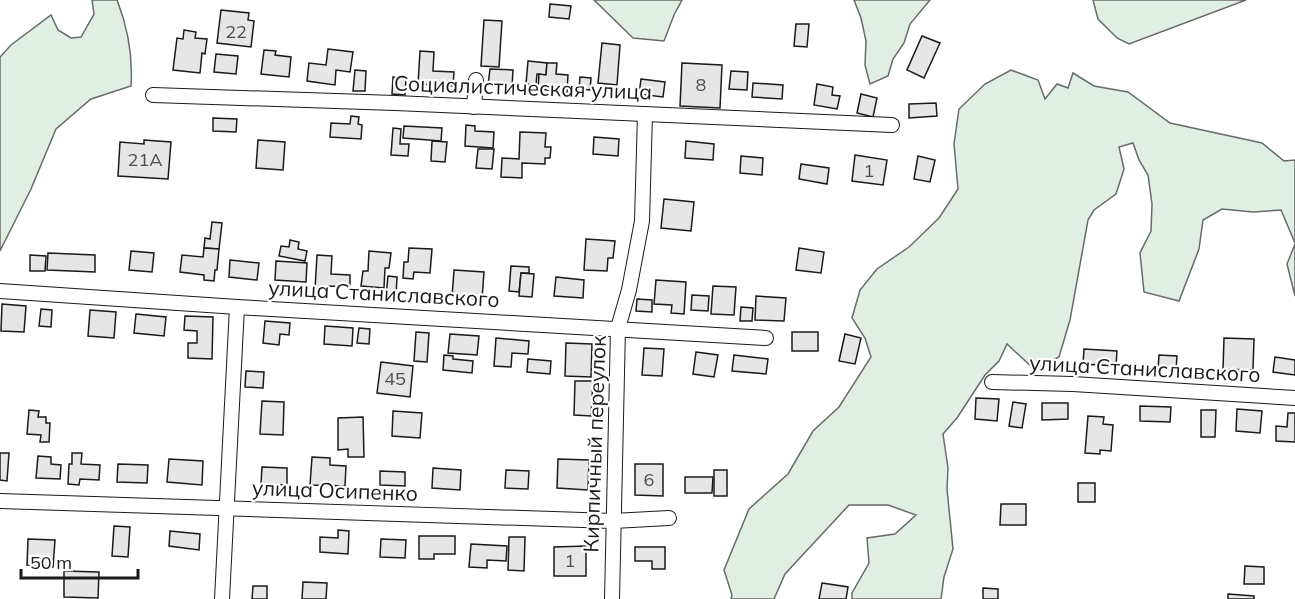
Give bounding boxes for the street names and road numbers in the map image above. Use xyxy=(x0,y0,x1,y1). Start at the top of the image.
street label: Социалистическая улица xyxy=(393,70,653,105)
street label: улица Станиславского xyxy=(268,274,500,312)
street label: Кирпичный переулок xyxy=(577,334,611,553)
street label: улица Станиславского xyxy=(1029,349,1261,387)
street label: улица Осипенко xyxy=(252,474,419,506)

